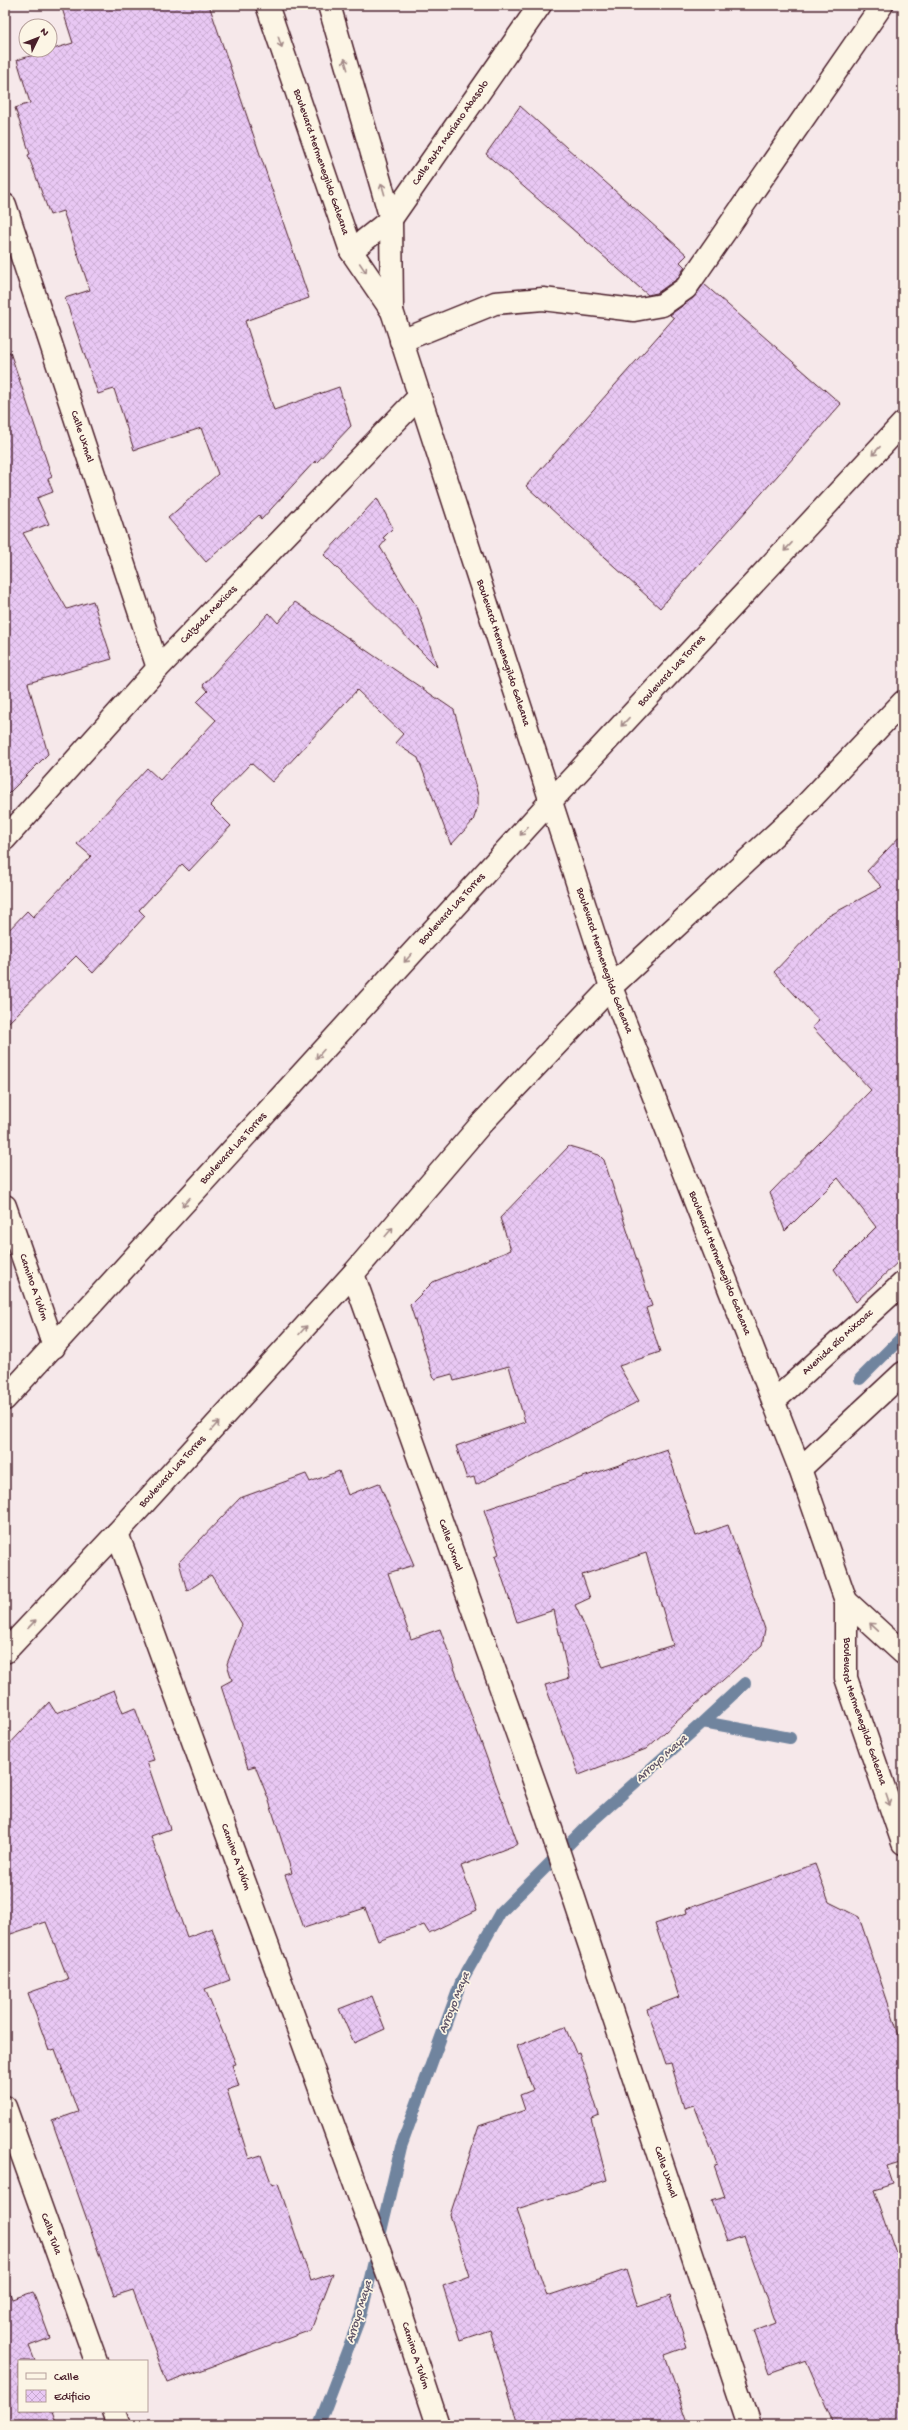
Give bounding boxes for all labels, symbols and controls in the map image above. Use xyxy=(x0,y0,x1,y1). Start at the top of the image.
north arrow xyxy=(18,18,58,58)
text: N xyxy=(37,26,51,39)
one-way arrow xyxy=(276,36,284,48)
one-way arrow xyxy=(342,58,349,71)
street label: Calle Ruta Mariano Abasolo xyxy=(410,78,492,188)
street label: Boulevard Hermenegildo Galeana xyxy=(290,87,351,237)
one-way arrow xyxy=(379,183,386,196)
one-way arrow xyxy=(359,263,367,274)
street label: Calle Uxmal xyxy=(67,409,96,465)
one-way arrow xyxy=(872,446,881,456)
one-way arrow xyxy=(784,541,793,551)
street label: Boulevard Hermenegildo Galeana xyxy=(473,577,532,729)
street label: Calzada Mexicas xyxy=(178,583,240,647)
street label: Boulevard Las Torres xyxy=(635,633,708,710)
one-way arrow xyxy=(620,717,629,727)
one-way arrow xyxy=(519,826,528,836)
street label: Boulevard Las Torres xyxy=(416,870,488,948)
street label: Boulevard Hermenegildo Galeana xyxy=(573,885,635,1036)
one-way arrow xyxy=(403,953,413,963)
one-way arrow xyxy=(316,1049,325,1060)
street label: Boulevard Las Torres xyxy=(197,1110,270,1188)
street label: Boulevard Hermenegildo Galeana xyxy=(685,1189,753,1338)
one-way arrow xyxy=(181,1197,190,1207)
one-way arrow xyxy=(384,1228,393,1238)
street label: Camino A Tulúm xyxy=(16,1252,50,1322)
street label: Avenida Río Mixcoac xyxy=(800,1306,877,1378)
one-way arrow xyxy=(298,1325,307,1335)
one-way arrow xyxy=(211,1421,220,1431)
street label: Boulevard Las Torres xyxy=(136,1433,209,1511)
street label: Calle Uxmal xyxy=(435,1518,465,1573)
one-way arrow xyxy=(27,1619,37,1629)
one-way arrow xyxy=(869,1622,879,1632)
street label: Boulevard Hermenegildo Galeana xyxy=(840,1637,889,1788)
water label: Arroyo Maya xyxy=(633,1731,692,1786)
one-way arrow xyxy=(885,1794,892,1807)
street label: Camino A Tulúm xyxy=(218,1822,253,1892)
water label: Arroyo Maya xyxy=(436,1969,474,2035)
street label: Calle Uxmal xyxy=(651,2145,679,2200)
street label: Calle Tula xyxy=(38,2212,64,2257)
water label: Arroyo Maya xyxy=(344,2278,376,2345)
street label: Camino A Tulúm xyxy=(398,2321,432,2391)
legend xyxy=(18,2360,148,2412)
text: Calle xyxy=(54,2371,79,2385)
text: Edificio xyxy=(54,2391,90,2405)

